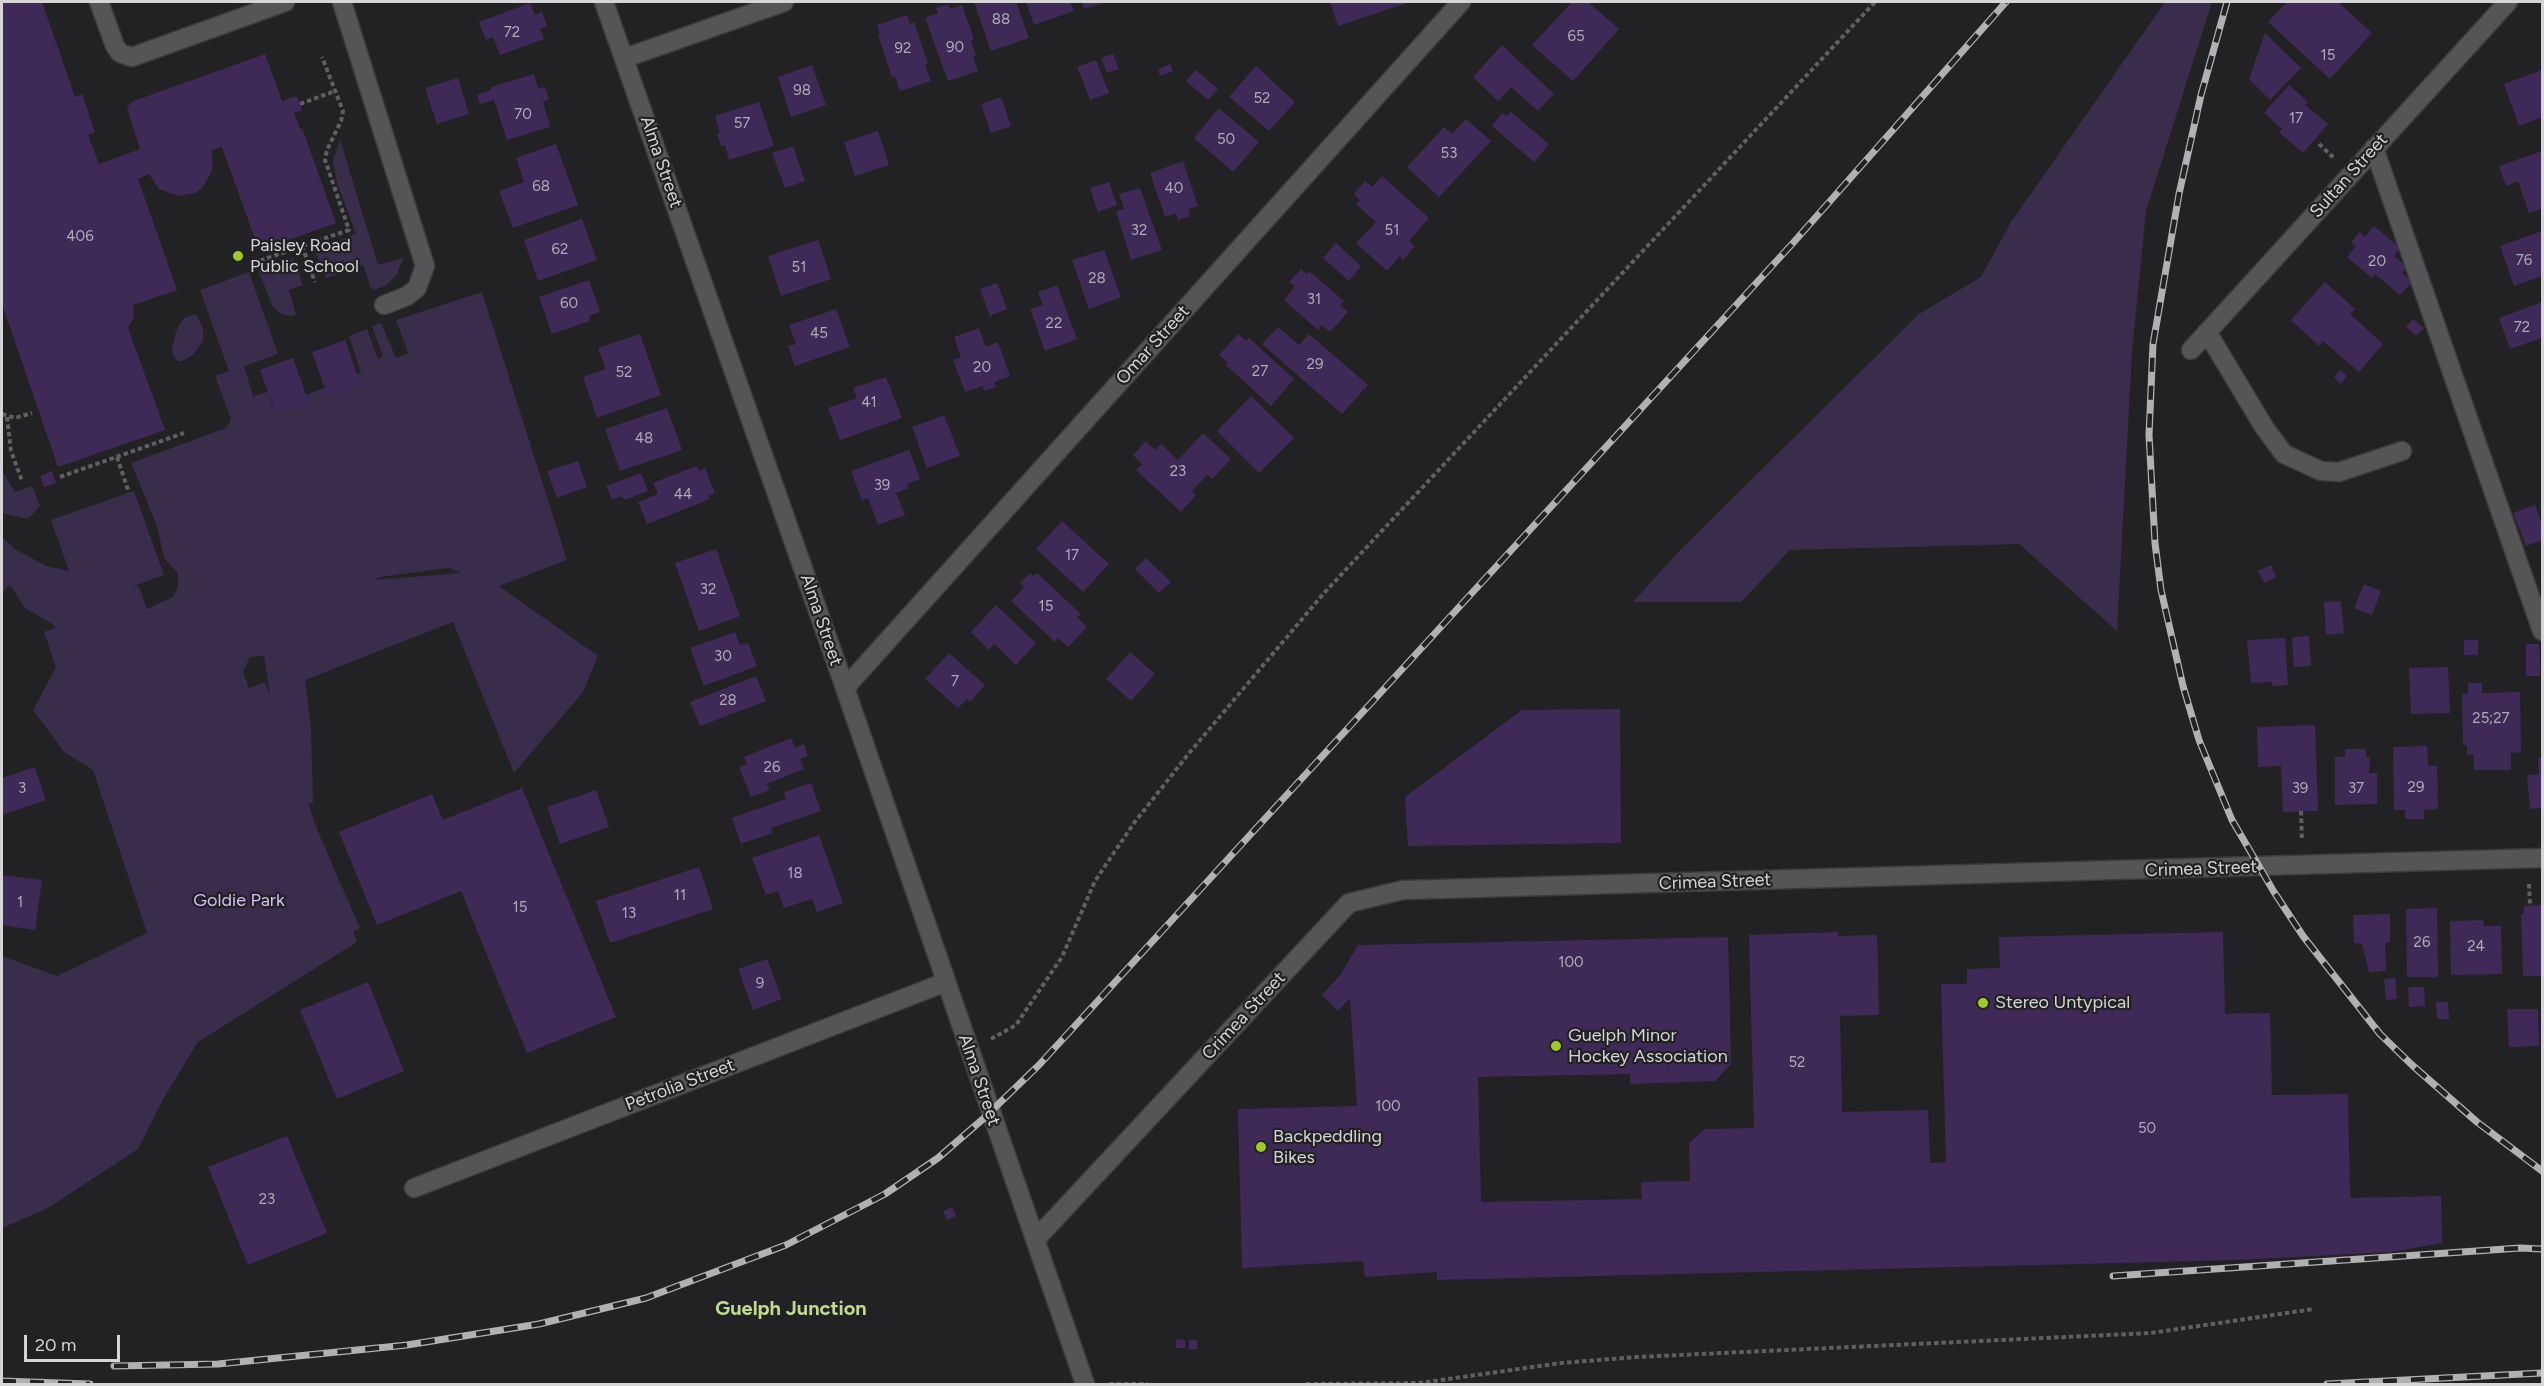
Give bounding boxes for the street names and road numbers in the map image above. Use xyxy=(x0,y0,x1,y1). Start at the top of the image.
street label: Alma Street xyxy=(635,113,687,211)
street label: Sultan Street xyxy=(2306,129,2392,223)
street label: Omar Street xyxy=(1112,301,1194,389)
street label: Alma Street xyxy=(795,571,847,669)
street label: Crimea Street xyxy=(2144,856,2258,882)
street label: Crimea Street xyxy=(1658,869,1772,895)
street label: Crimea Street xyxy=(1198,968,1290,1064)
street label: Alma Street xyxy=(953,1031,1005,1129)
street label: Petrolia Street xyxy=(622,1054,738,1116)

